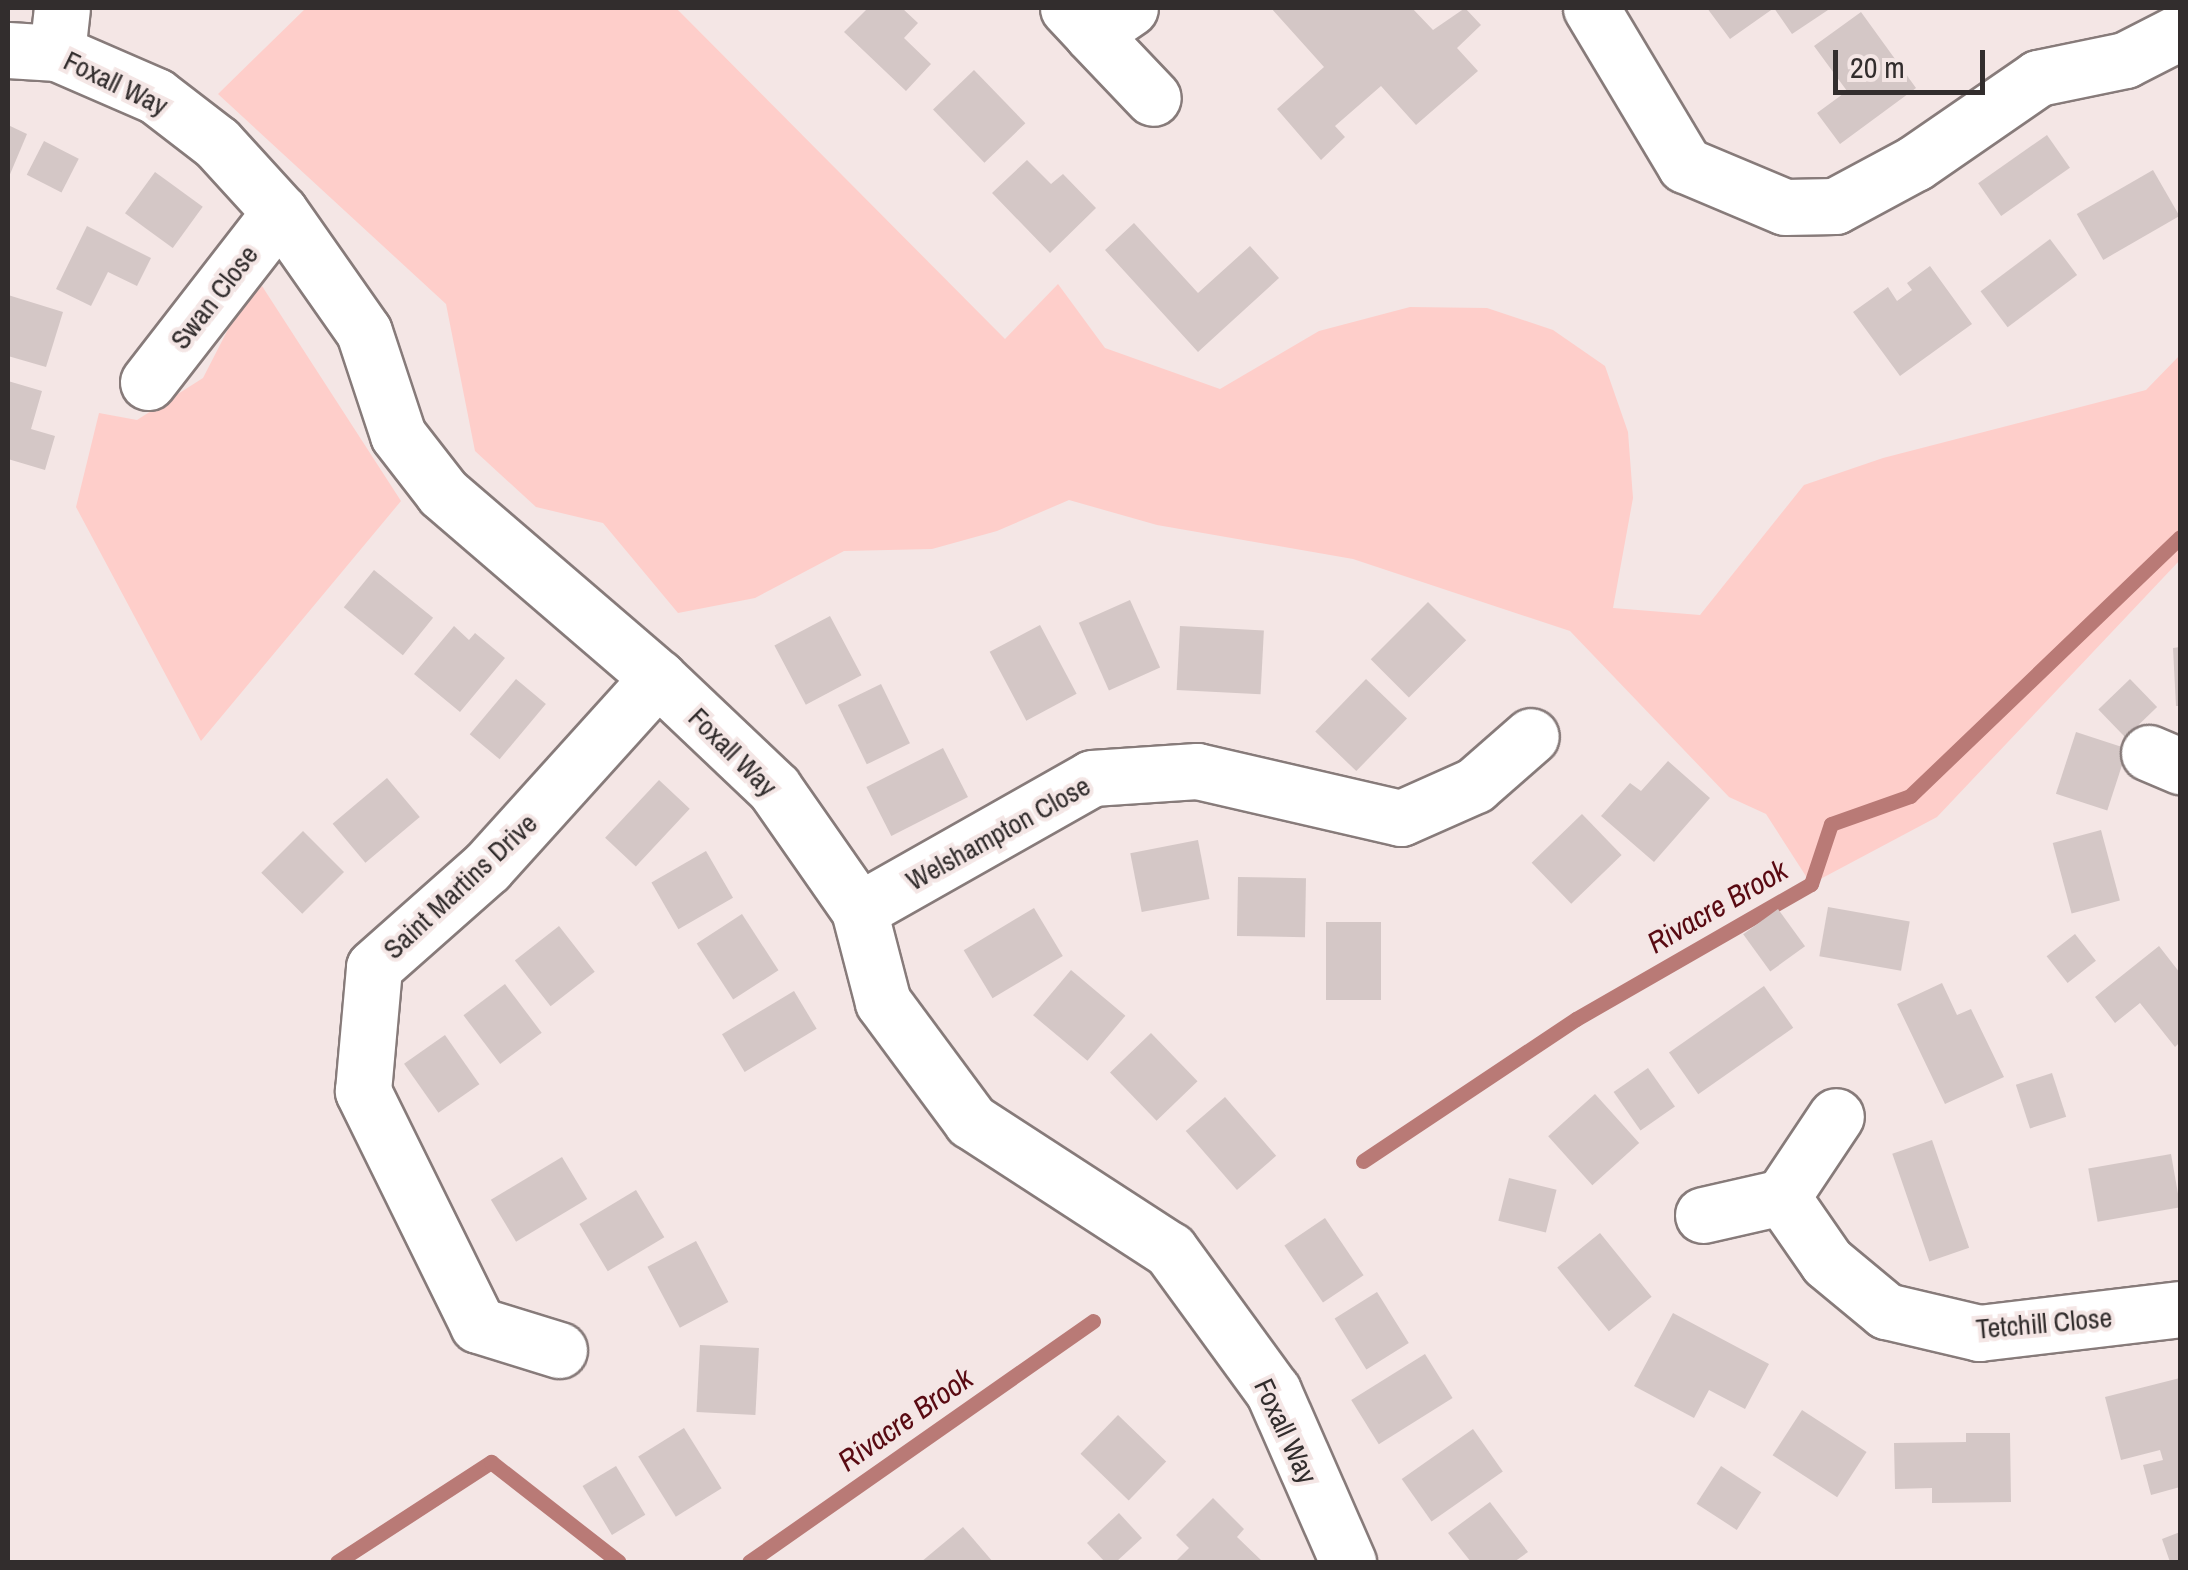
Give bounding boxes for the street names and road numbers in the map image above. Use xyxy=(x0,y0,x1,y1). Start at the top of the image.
street label: Foxall Way xyxy=(58,43,174,123)
street label: Swan Close xyxy=(163,238,265,356)
street label: Foxall Way xyxy=(682,701,784,803)
street label: Welshampton Close xyxy=(900,769,1096,897)
street label: Saint Martins Drive xyxy=(376,806,544,966)
street label: Tetchill Close xyxy=(1975,1300,2113,1346)
street label: Foxall Way xyxy=(1247,1373,1325,1489)

